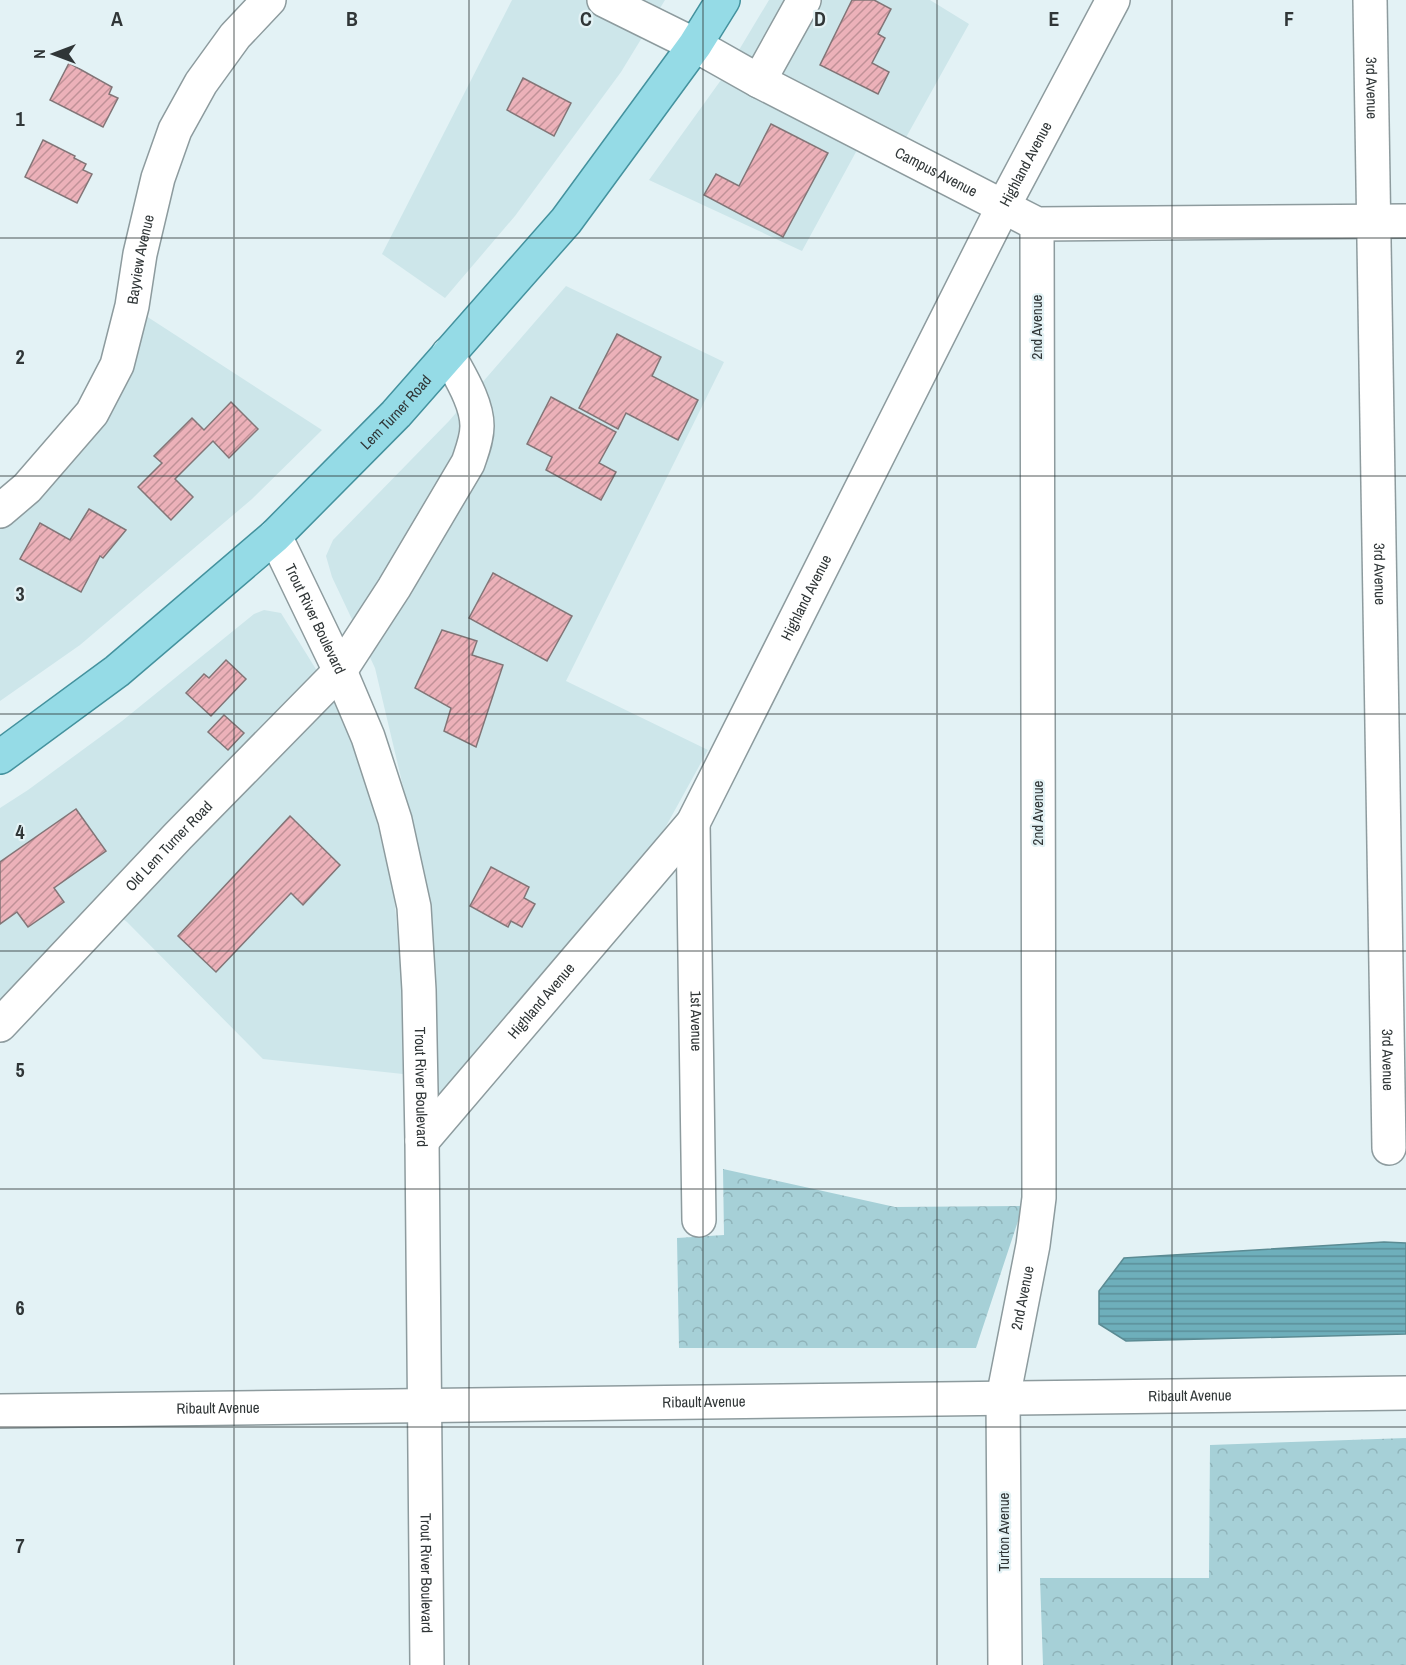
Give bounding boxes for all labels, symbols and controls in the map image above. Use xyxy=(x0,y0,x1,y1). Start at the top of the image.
text: A xyxy=(111,5,123,32)
text: B xyxy=(346,5,358,32)
text: C xyxy=(580,5,592,32)
text: D xyxy=(814,5,826,32)
text: E xyxy=(1049,5,1060,32)
text: F xyxy=(1284,5,1294,32)
north arrow xyxy=(24,24,84,84)
text: N xyxy=(28,49,50,59)
street label: 3rd Avenue xyxy=(1361,57,1383,119)
text: 1 xyxy=(15,105,25,132)
street label: Highland Avenue xyxy=(994,117,1057,210)
street label: Campus Avenue xyxy=(891,142,981,202)
street label: Bayview Avenue xyxy=(121,212,159,306)
street label: 2nd Avenue xyxy=(1026,294,1047,359)
text: 2 xyxy=(15,343,25,370)
street label: Lem Turner Road xyxy=(355,370,436,454)
street label: 3rd Avenue xyxy=(1369,543,1391,605)
street label: Highland Avenue xyxy=(776,551,836,644)
street label: Trout River Boulevard xyxy=(280,560,351,677)
text: 3 xyxy=(15,580,25,607)
street label: 2nd Avenue xyxy=(1027,780,1048,845)
street label: Old Lem Turner Road xyxy=(120,796,217,896)
text: 4 xyxy=(15,818,25,845)
street label: Highland Avenue xyxy=(503,958,579,1043)
street label: 1st Avenue xyxy=(686,990,707,1052)
street label: Trout River Boulevard xyxy=(410,1027,433,1147)
street label: 3rd Avenue xyxy=(1377,1029,1399,1091)
text: 5 xyxy=(15,1056,25,1083)
street label: 2nd Avenue xyxy=(1006,1264,1039,1332)
text: 6 xyxy=(15,1294,25,1321)
street label: Ribault Avenue xyxy=(1148,1384,1232,1406)
street label: Ribault Avenue xyxy=(662,1390,746,1413)
street label: Ribault Avenue xyxy=(176,1397,260,1419)
street label: Turton Avenue xyxy=(993,1492,1014,1571)
street label: Trout River Boulevard xyxy=(416,1513,438,1633)
text: 7 xyxy=(15,1532,25,1559)

